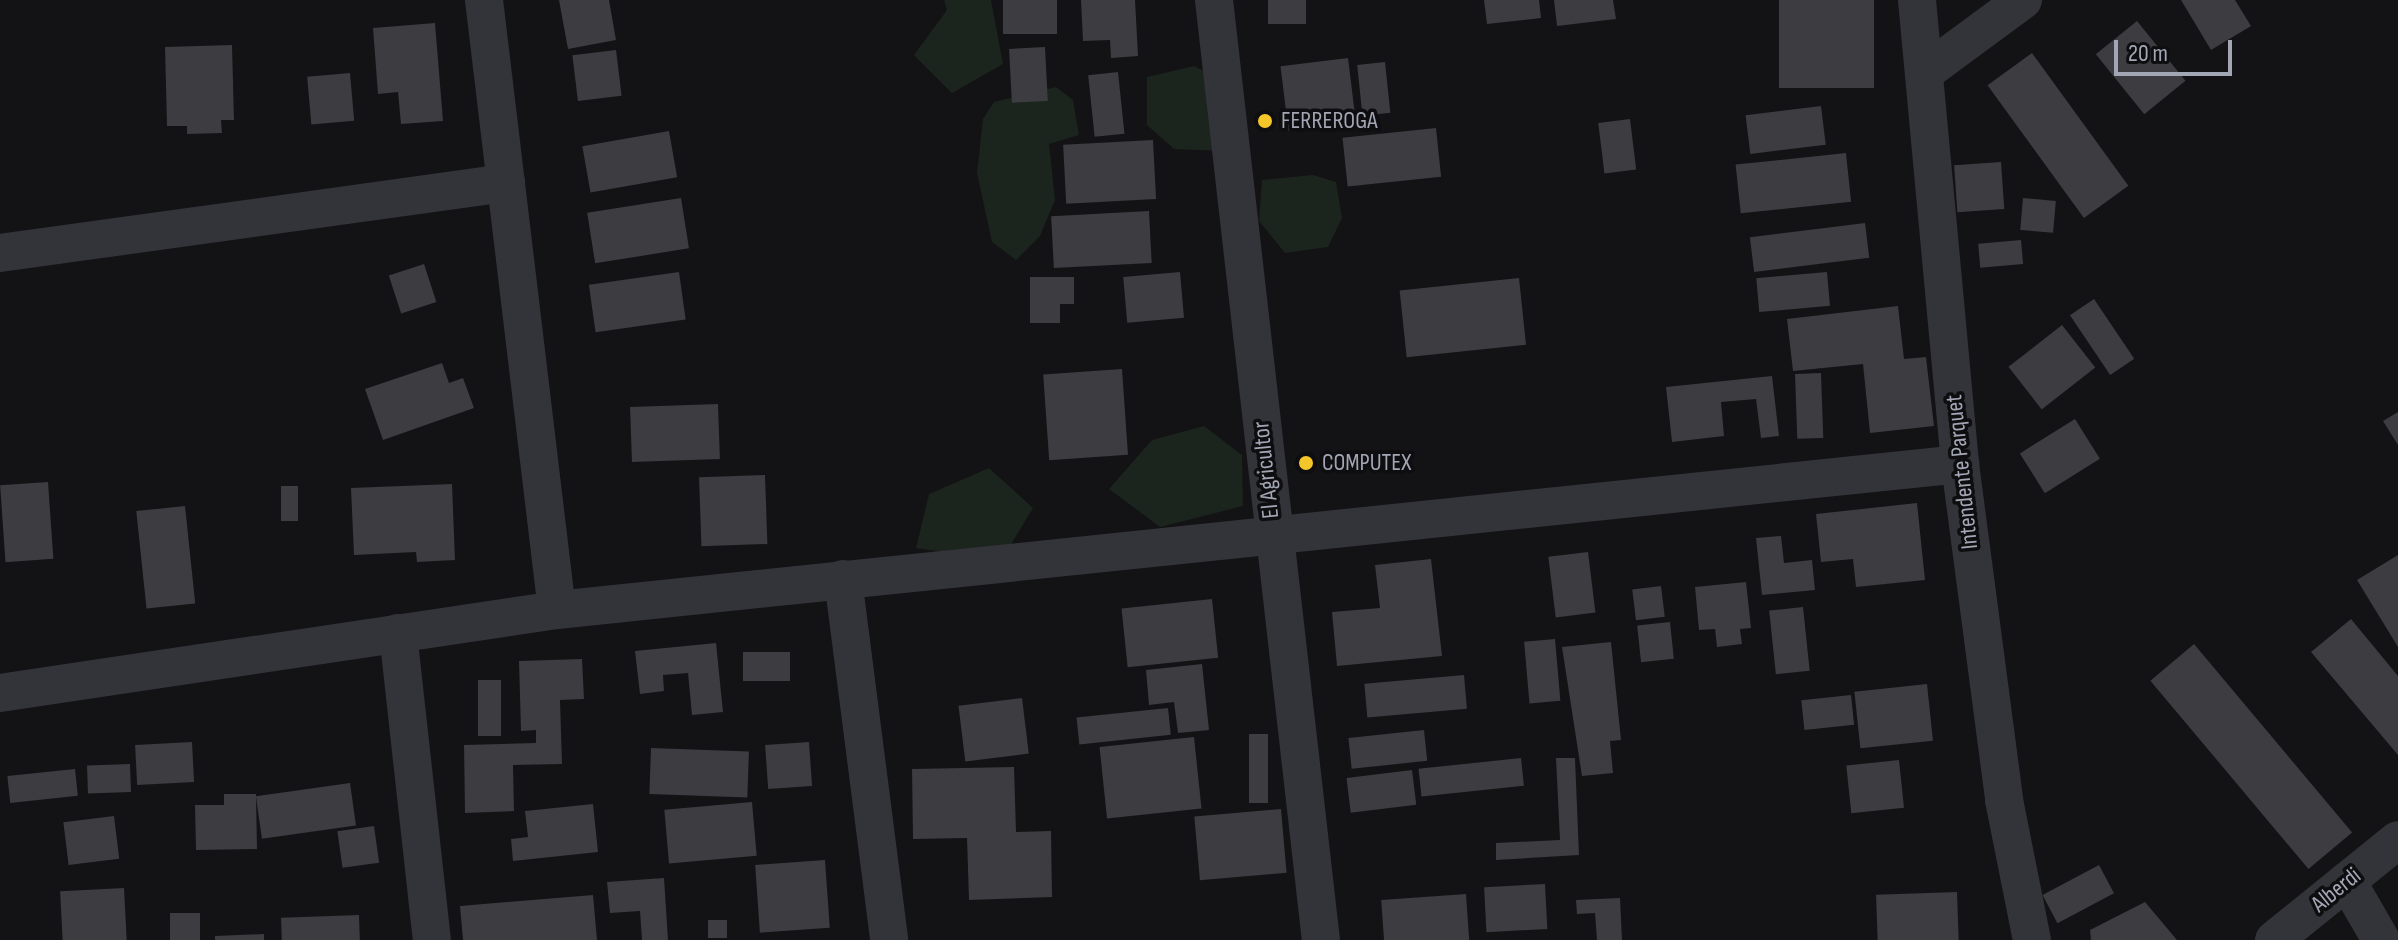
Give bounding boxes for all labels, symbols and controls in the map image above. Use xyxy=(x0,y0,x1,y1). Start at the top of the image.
scale bar xyxy=(2118,24,2236,74)
text: 20 m xyxy=(2128,39,2168,68)
place label: FERREROGA xyxy=(1281,107,1377,135)
marker: FERREROGA xyxy=(1256,112,1274,130)
street label: Intendente Parquet xyxy=(1940,393,1984,551)
street label: El Agricultor xyxy=(1247,420,1285,520)
place label: COMPUTEX xyxy=(1322,449,1411,477)
marker: COMPUTEX xyxy=(1297,454,1315,472)
street label: Alberdi xyxy=(2305,861,2367,919)

